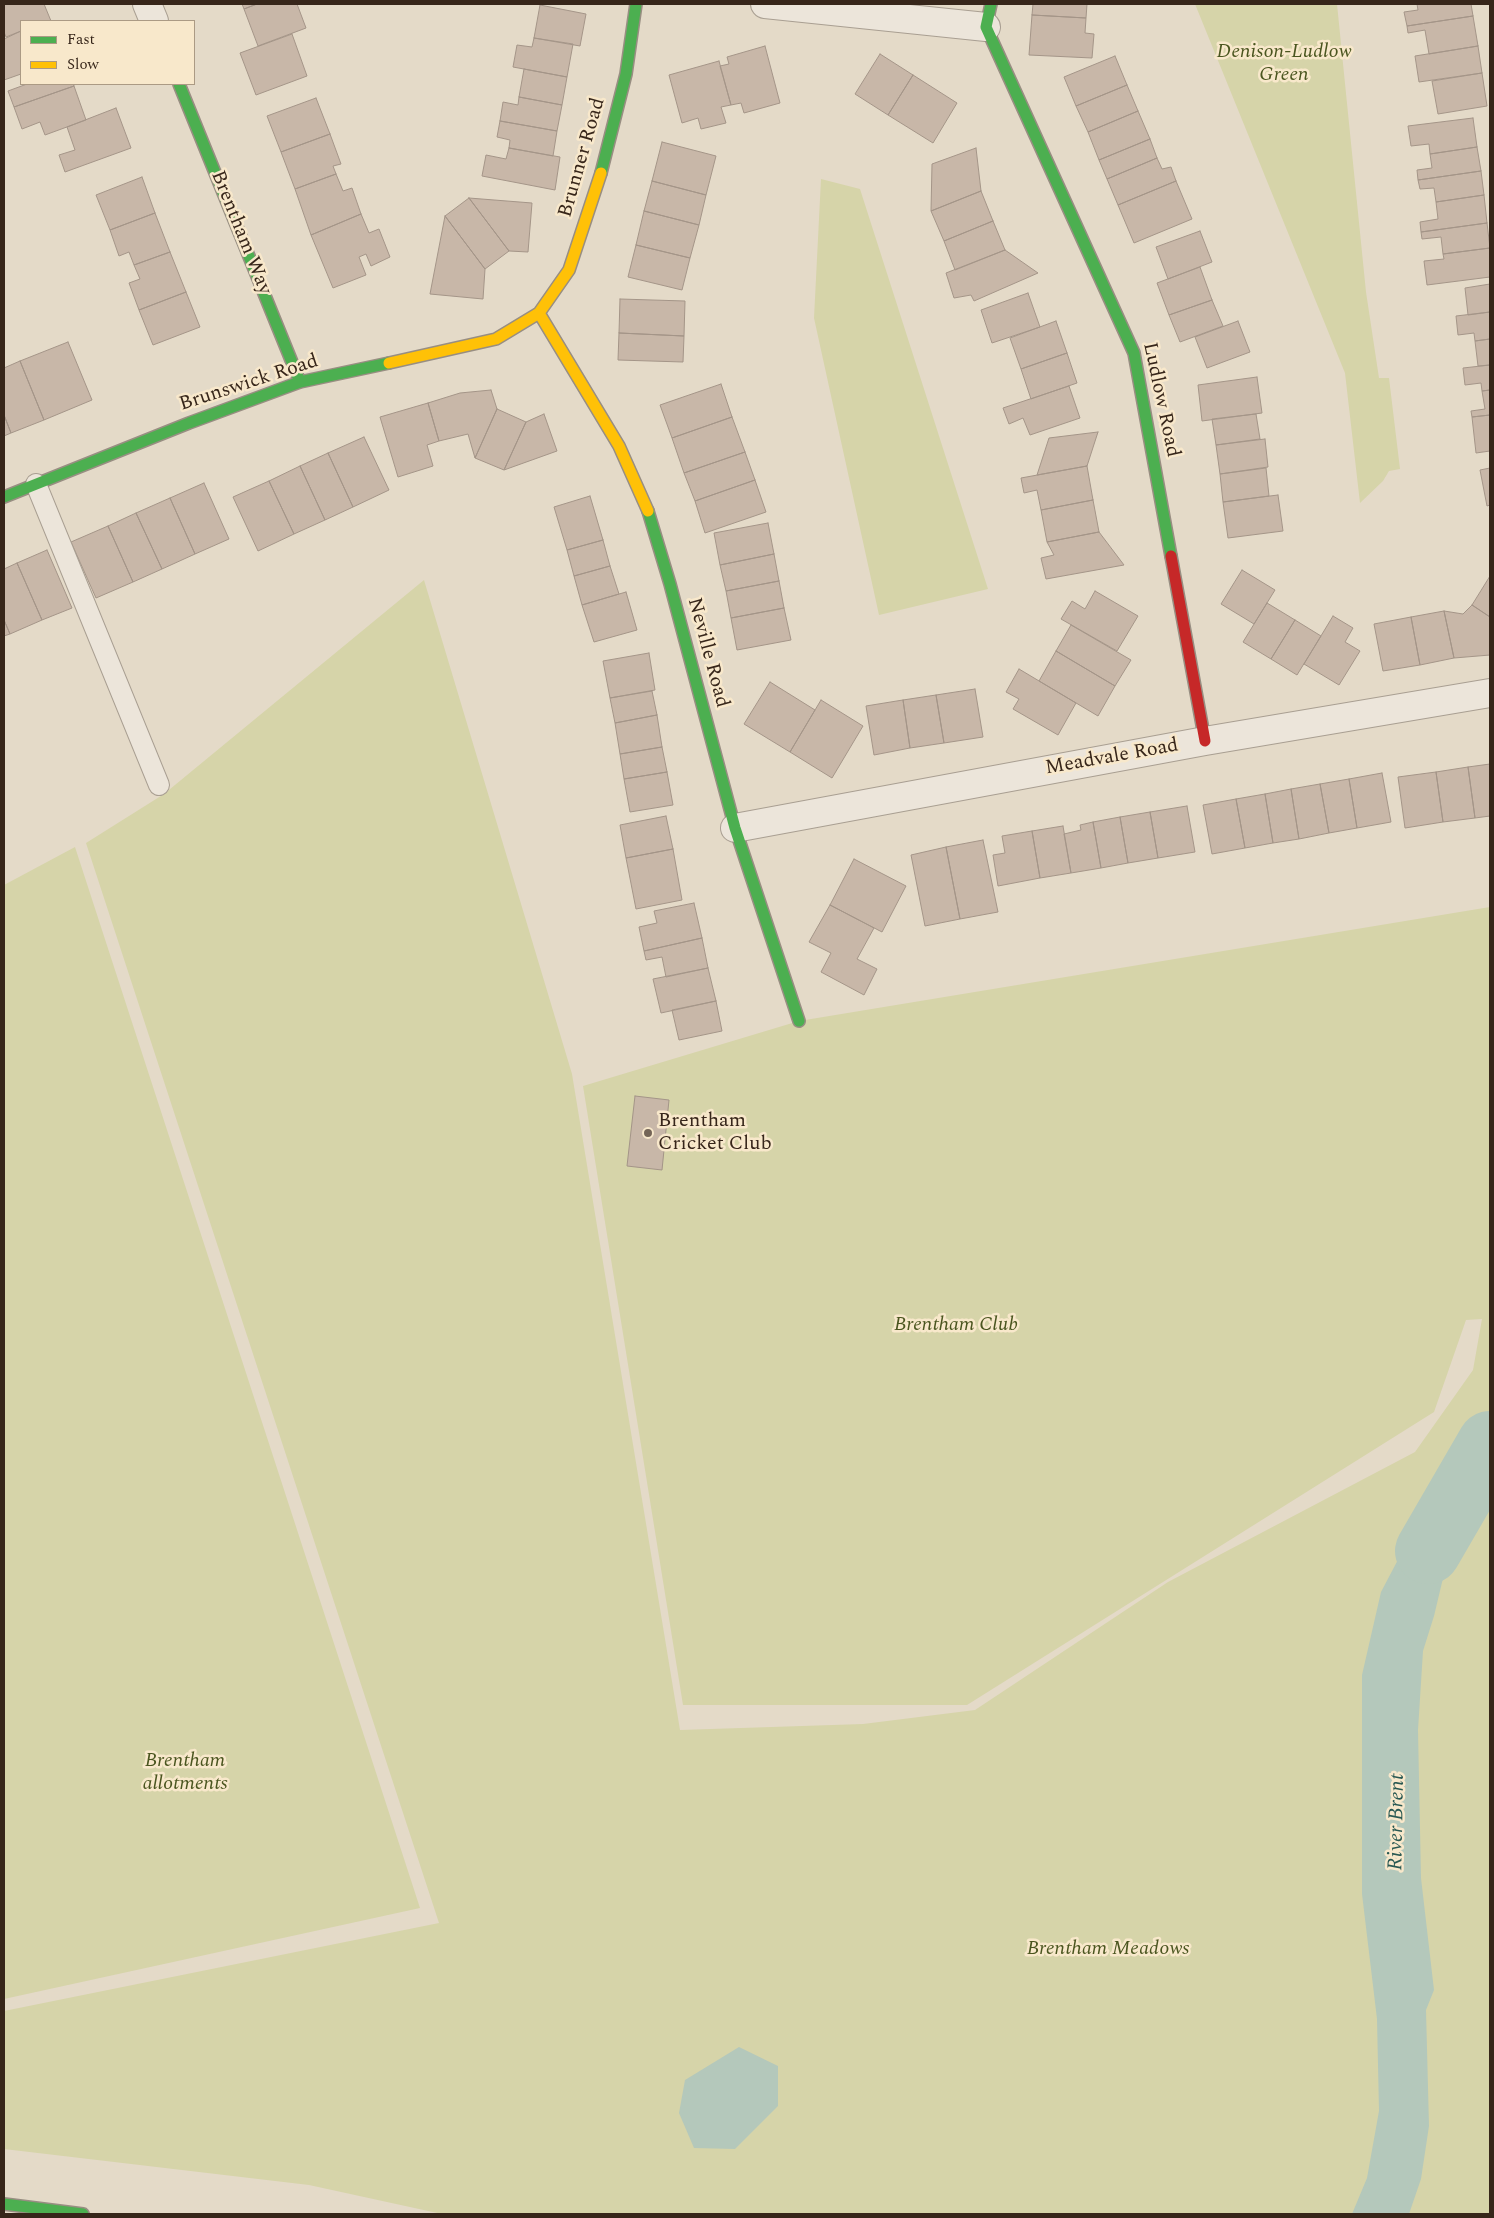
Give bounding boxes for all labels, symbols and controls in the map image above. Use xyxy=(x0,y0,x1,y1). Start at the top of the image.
legend xyxy=(20,20,195,85)
text: Fast xyxy=(67,28,95,51)
park label: Denison-Ludlow Green xyxy=(1216,41,1352,88)
text: Slow xyxy=(67,53,99,76)
street label: Brunner Road xyxy=(554,95,612,221)
street label: Brentham Way xyxy=(204,168,276,298)
street label: Ludlow Road xyxy=(1136,340,1184,460)
street label: Brunswick Road xyxy=(176,350,322,418)
street label: Neville Road xyxy=(681,595,733,711)
street label: Meadvale Road xyxy=(1044,734,1180,782)
place label: Brentham Cricket Club xyxy=(658,1110,772,1157)
marker: Brentham Cricket Club xyxy=(642,1127,654,1139)
park label: Brentham Club xyxy=(894,1314,1018,1338)
park label: Brentham allotments xyxy=(143,1750,227,1797)
water label: River Brent xyxy=(1385,1773,1411,1871)
park label: Brentham Meadows xyxy=(1027,1938,1189,1962)

